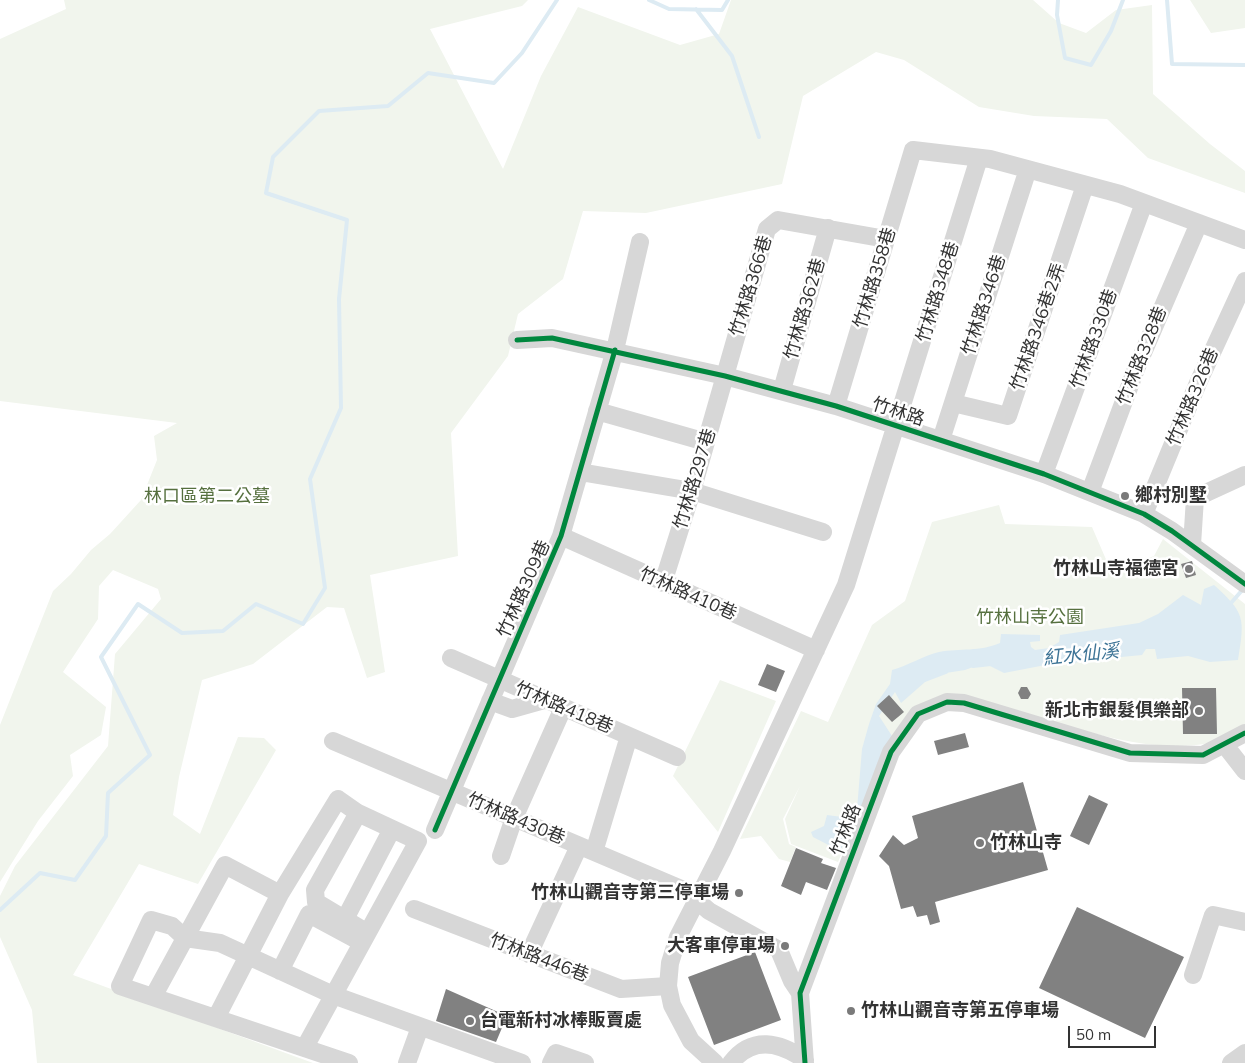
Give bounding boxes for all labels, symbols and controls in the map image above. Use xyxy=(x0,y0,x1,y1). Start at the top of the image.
street label: 竹林路358巷 xyxy=(849,225,901,331)
street label: 竹林路366巷 xyxy=(725,233,777,339)
street label: 竹林路348巷 xyxy=(912,239,964,345)
street label: 竹林路346巷 xyxy=(958,252,1010,358)
street label: 竹林路362巷 xyxy=(780,256,830,362)
street label: 竹林路346巷2弄 xyxy=(1006,261,1070,393)
street label: 竹林路330巷 xyxy=(1066,286,1122,392)
street label: 竹林路328巷 xyxy=(1112,304,1172,408)
street label: 竹林路326巷 xyxy=(1163,345,1223,449)
street label: 竹林路 xyxy=(869,393,927,431)
street label: 竹林路297巷 xyxy=(669,426,721,532)
place label: 鄉村別墅 xyxy=(1135,485,1207,507)
park label: 林口區第二公墓 xyxy=(144,486,270,508)
marker: 鄉村別墅 xyxy=(1119,490,1131,502)
street label: 竹林路309巷 xyxy=(493,537,555,641)
place label: 竹林山寺福德宮 xyxy=(1053,558,1179,580)
street label: 竹林路410巷 xyxy=(636,563,740,625)
marker: 竹林山寺福德宮 xyxy=(1183,563,1195,575)
park label: 竹林山寺公園 xyxy=(976,607,1084,629)
water label: 紅水仙溪 xyxy=(1042,640,1120,670)
street label: 竹林路418巷 xyxy=(512,678,616,738)
place label: 新北市銀髮俱樂部 xyxy=(1045,700,1189,722)
marker: 新北市銀髮俱樂部 xyxy=(1193,705,1205,717)
street label: 竹林路430巷 xyxy=(464,789,568,849)
street label: 竹林路 xyxy=(826,801,866,859)
place label: 竹林山寺 xyxy=(990,832,1062,854)
marker: 竹林山寺 xyxy=(974,837,986,849)
place label: 竹林山觀音寺第三停車場 xyxy=(531,882,729,904)
marker: 竹林山觀音寺第三停車場 xyxy=(733,887,745,899)
street label: 竹林路446巷 xyxy=(486,929,592,987)
place label: 大客車停車場 xyxy=(667,935,775,957)
marker: 大客車停車場 xyxy=(779,940,791,952)
place label: 竹林山觀音寺第五停車場 xyxy=(861,1000,1059,1022)
marker: 竹林山觀音寺第五停車場 xyxy=(845,1005,857,1017)
place label: 台電新村冰棒販賣處 xyxy=(480,1010,642,1032)
marker: 台電新村冰棒販賣處 xyxy=(464,1015,476,1027)
scale bar xyxy=(1070,1016,1158,1048)
text: 50 m xyxy=(1076,1025,1111,1044)

